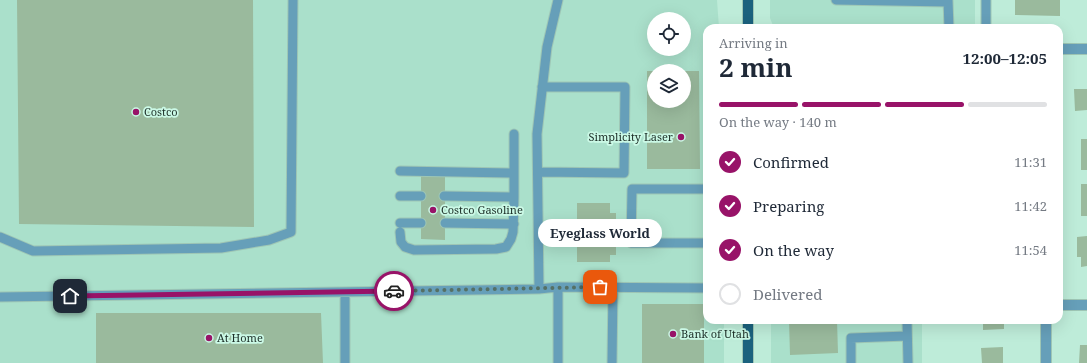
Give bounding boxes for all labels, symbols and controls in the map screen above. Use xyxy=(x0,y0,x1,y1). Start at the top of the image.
map controls xyxy=(647,12,691,108)
button: locate xyxy=(647,12,691,56)
text: Arriving in xyxy=(719,34,788,52)
text: 12:00–12:05 xyxy=(963,48,1047,68)
text: 2 min xyxy=(719,49,793,85)
button: layers xyxy=(647,64,691,108)
place label: Costco xyxy=(144,104,178,119)
marker: Costco xyxy=(131,107,141,117)
text: On the way · 140 m xyxy=(719,113,837,131)
place label: Simplicity Laser xyxy=(588,129,674,144)
marker: Simplicity Laser xyxy=(676,132,686,142)
icon: check xyxy=(719,151,741,173)
text: Confirmed xyxy=(753,152,829,172)
text: 11:31 xyxy=(1014,153,1047,171)
icon: check xyxy=(719,195,741,217)
text: Preparing xyxy=(753,196,824,216)
text: 11:42 xyxy=(1014,197,1047,215)
place label: Costco Gasoline xyxy=(441,202,523,217)
marker: Costco Gasoline xyxy=(428,205,438,215)
callout: Eyeglass World xyxy=(538,219,662,247)
text: Eyeglass World xyxy=(550,224,650,242)
icon: check xyxy=(719,239,741,261)
text: On the way xyxy=(753,240,834,260)
text: 11:54 xyxy=(1014,241,1047,259)
pin xyxy=(583,270,617,304)
courier xyxy=(374,271,414,311)
icon: bag xyxy=(589,276,611,298)
pin xyxy=(53,279,87,313)
icon: car xyxy=(383,280,405,302)
text: Delivered xyxy=(753,284,822,304)
icon: home xyxy=(59,285,81,307)
place label: Bank of Utah xyxy=(681,326,749,341)
marker: Bank of Utah xyxy=(668,329,678,339)
place label: At Home xyxy=(217,330,263,345)
marker: At Home xyxy=(204,333,214,343)

